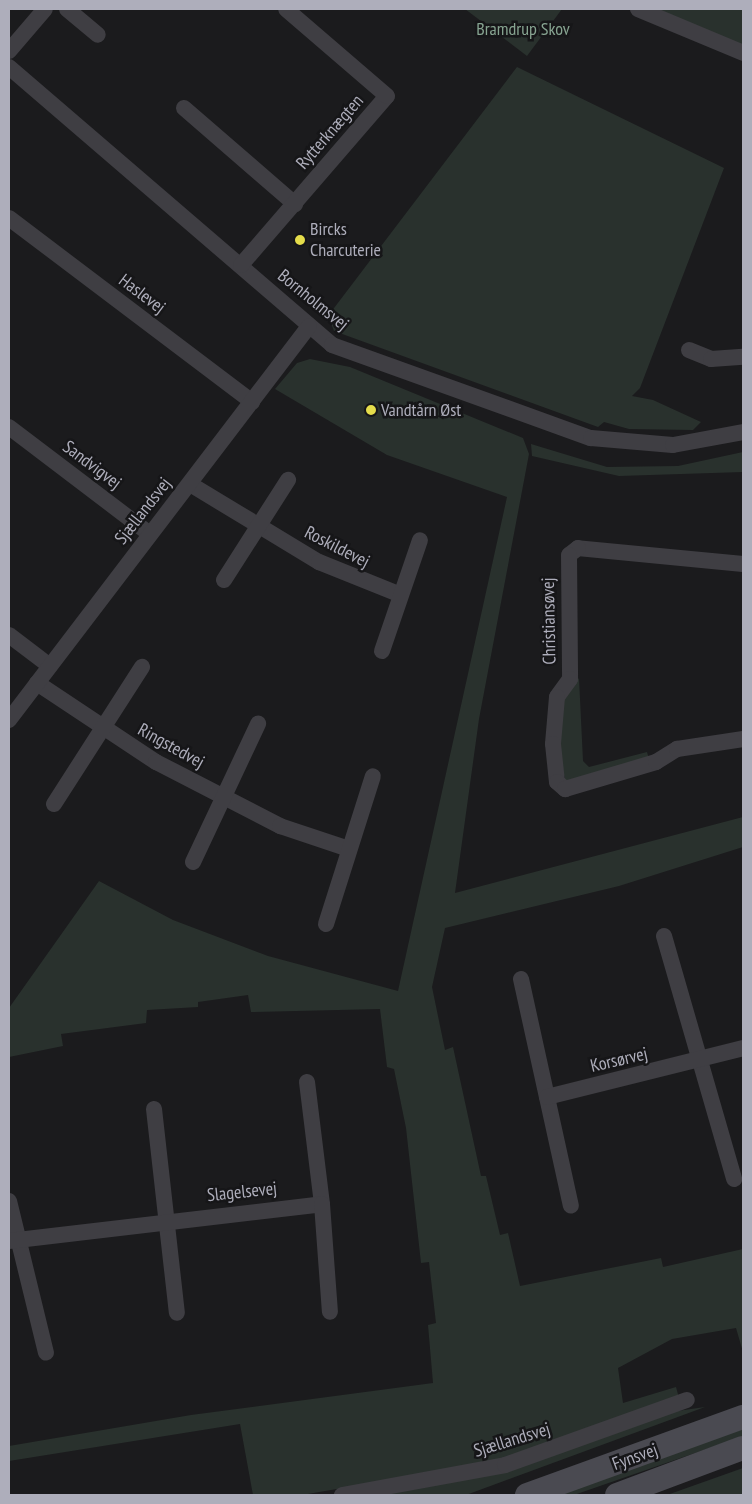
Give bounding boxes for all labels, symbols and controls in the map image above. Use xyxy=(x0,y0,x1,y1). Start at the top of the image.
park label: Bramdrup Skov xyxy=(476,18,570,40)
street label: Rytterknægten xyxy=(292,90,368,174)
place label: Bircks Charcuterie xyxy=(310,219,381,262)
marker: Bircks Charcuterie xyxy=(294,234,306,246)
street label: Bornholmsvej xyxy=(273,265,353,335)
street label: Haslevej xyxy=(115,270,169,318)
place label: Vandtårn Øst xyxy=(381,399,461,421)
marker: Vandtårn Øst xyxy=(365,404,377,416)
street label: Sandvigvej xyxy=(59,436,125,494)
street label: Sjællandsvej xyxy=(110,473,176,549)
street label: Roskildevej xyxy=(301,521,373,573)
street label: Christiansøvej xyxy=(537,577,561,665)
street label: Ringstedvej xyxy=(134,719,208,773)
street label: Korsørvej xyxy=(588,1043,650,1077)
street label: Slagelsevej xyxy=(206,1178,278,1206)
street label: Sjællandsvej xyxy=(471,1418,553,1462)
street label: Fynsvej xyxy=(609,1439,661,1475)

